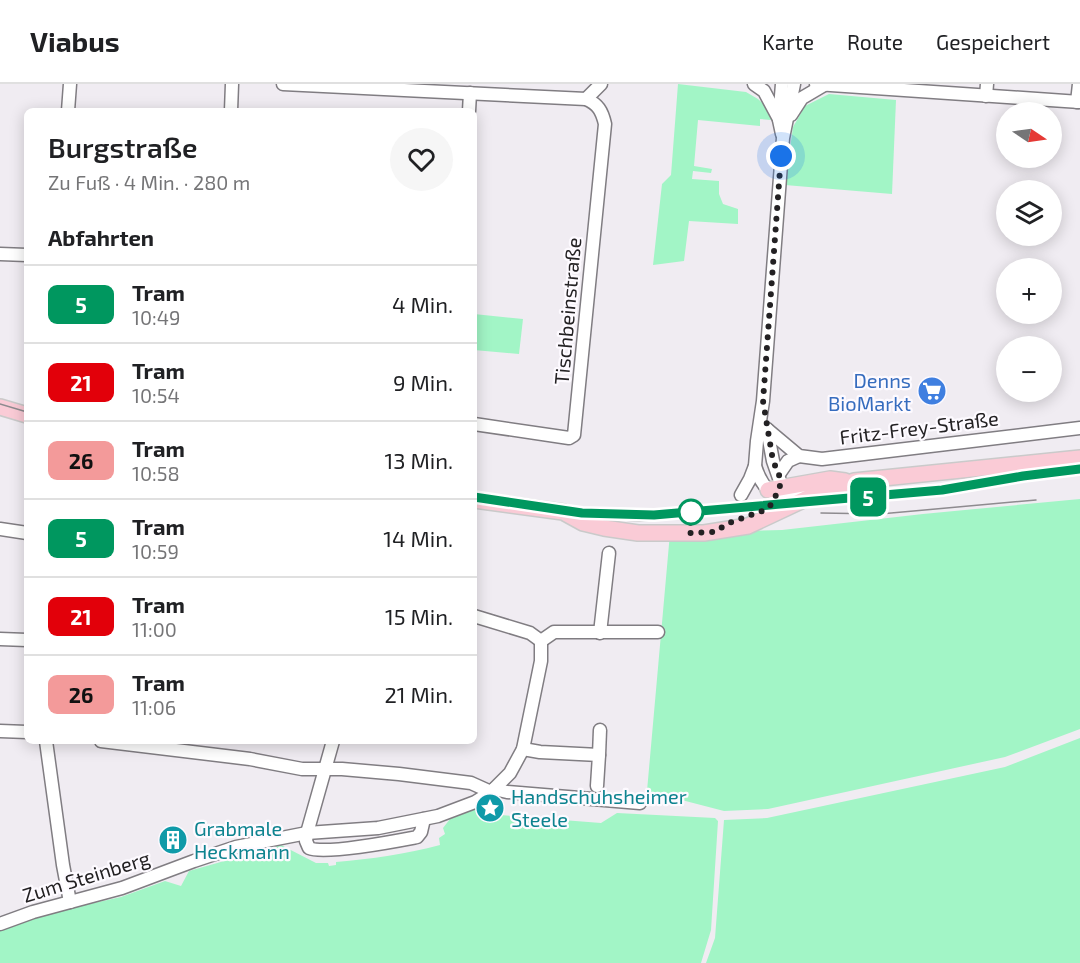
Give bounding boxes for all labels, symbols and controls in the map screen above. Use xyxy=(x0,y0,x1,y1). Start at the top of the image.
text: Viabus xyxy=(30,24,120,58)
text: Karte xyxy=(762,29,814,54)
text: Route xyxy=(847,29,903,54)
text: Gespeichert xyxy=(936,29,1050,54)
north arrow xyxy=(996,102,1062,168)
map controls xyxy=(996,102,1062,402)
button: heart xyxy=(390,128,453,191)
text: Burgstraße xyxy=(48,130,197,164)
your location xyxy=(766,141,796,171)
text: Zu Fuß · 4 Min. · 280 m xyxy=(48,170,250,194)
button: layers xyxy=(996,180,1062,246)
text: Abfahrten xyxy=(48,224,154,250)
street label: Tischbeinstraße xyxy=(549,236,585,386)
button: + xyxy=(996,258,1062,324)
text: Tram xyxy=(132,279,185,305)
text: 4 Min. xyxy=(392,291,453,317)
text: 5 xyxy=(75,292,87,317)
text: 10:49 xyxy=(132,305,180,329)
button: − xyxy=(996,336,1062,402)
text: Tram xyxy=(132,357,185,383)
place label: Denns BioMarkt xyxy=(828,368,911,415)
text: 9 Min. xyxy=(393,369,453,395)
text: 21 xyxy=(70,370,92,395)
supermarket icon: Denns BioMarkt xyxy=(916,375,948,407)
text: 10:54 xyxy=(132,383,180,407)
street label: Fritz-Frey-Straße xyxy=(838,405,1000,449)
text: Tram xyxy=(132,435,185,461)
text: 13 Min. xyxy=(385,447,453,473)
text: 26 xyxy=(69,448,93,473)
text: 10:58 xyxy=(132,461,180,485)
line badge: 5 xyxy=(848,478,888,516)
text: 5 xyxy=(862,485,874,510)
unlabelled marker xyxy=(678,499,704,525)
text: Tram xyxy=(132,513,185,539)
text: 14 Min. xyxy=(383,525,453,551)
text: 5 xyxy=(75,526,87,551)
text: 10:59 xyxy=(132,539,179,563)
text: Tram xyxy=(132,591,185,617)
text: 15 Min. xyxy=(385,603,453,629)
text: 21 xyxy=(70,604,92,629)
text: 11:00 xyxy=(132,617,177,641)
text: Tram xyxy=(132,669,185,695)
text: 21 Min. xyxy=(384,681,453,707)
text: 26 xyxy=(69,682,93,707)
text: 11:06 xyxy=(132,695,176,719)
place label: Handschuhsheimer Steele xyxy=(511,784,687,831)
place icon: Handschuhsheimer Steele xyxy=(474,792,506,824)
place label: Grabmale Heckmann xyxy=(194,816,290,863)
building icon: Grabmale Heckmann xyxy=(157,824,189,856)
street label: Zum Steinberg xyxy=(19,845,153,907)

